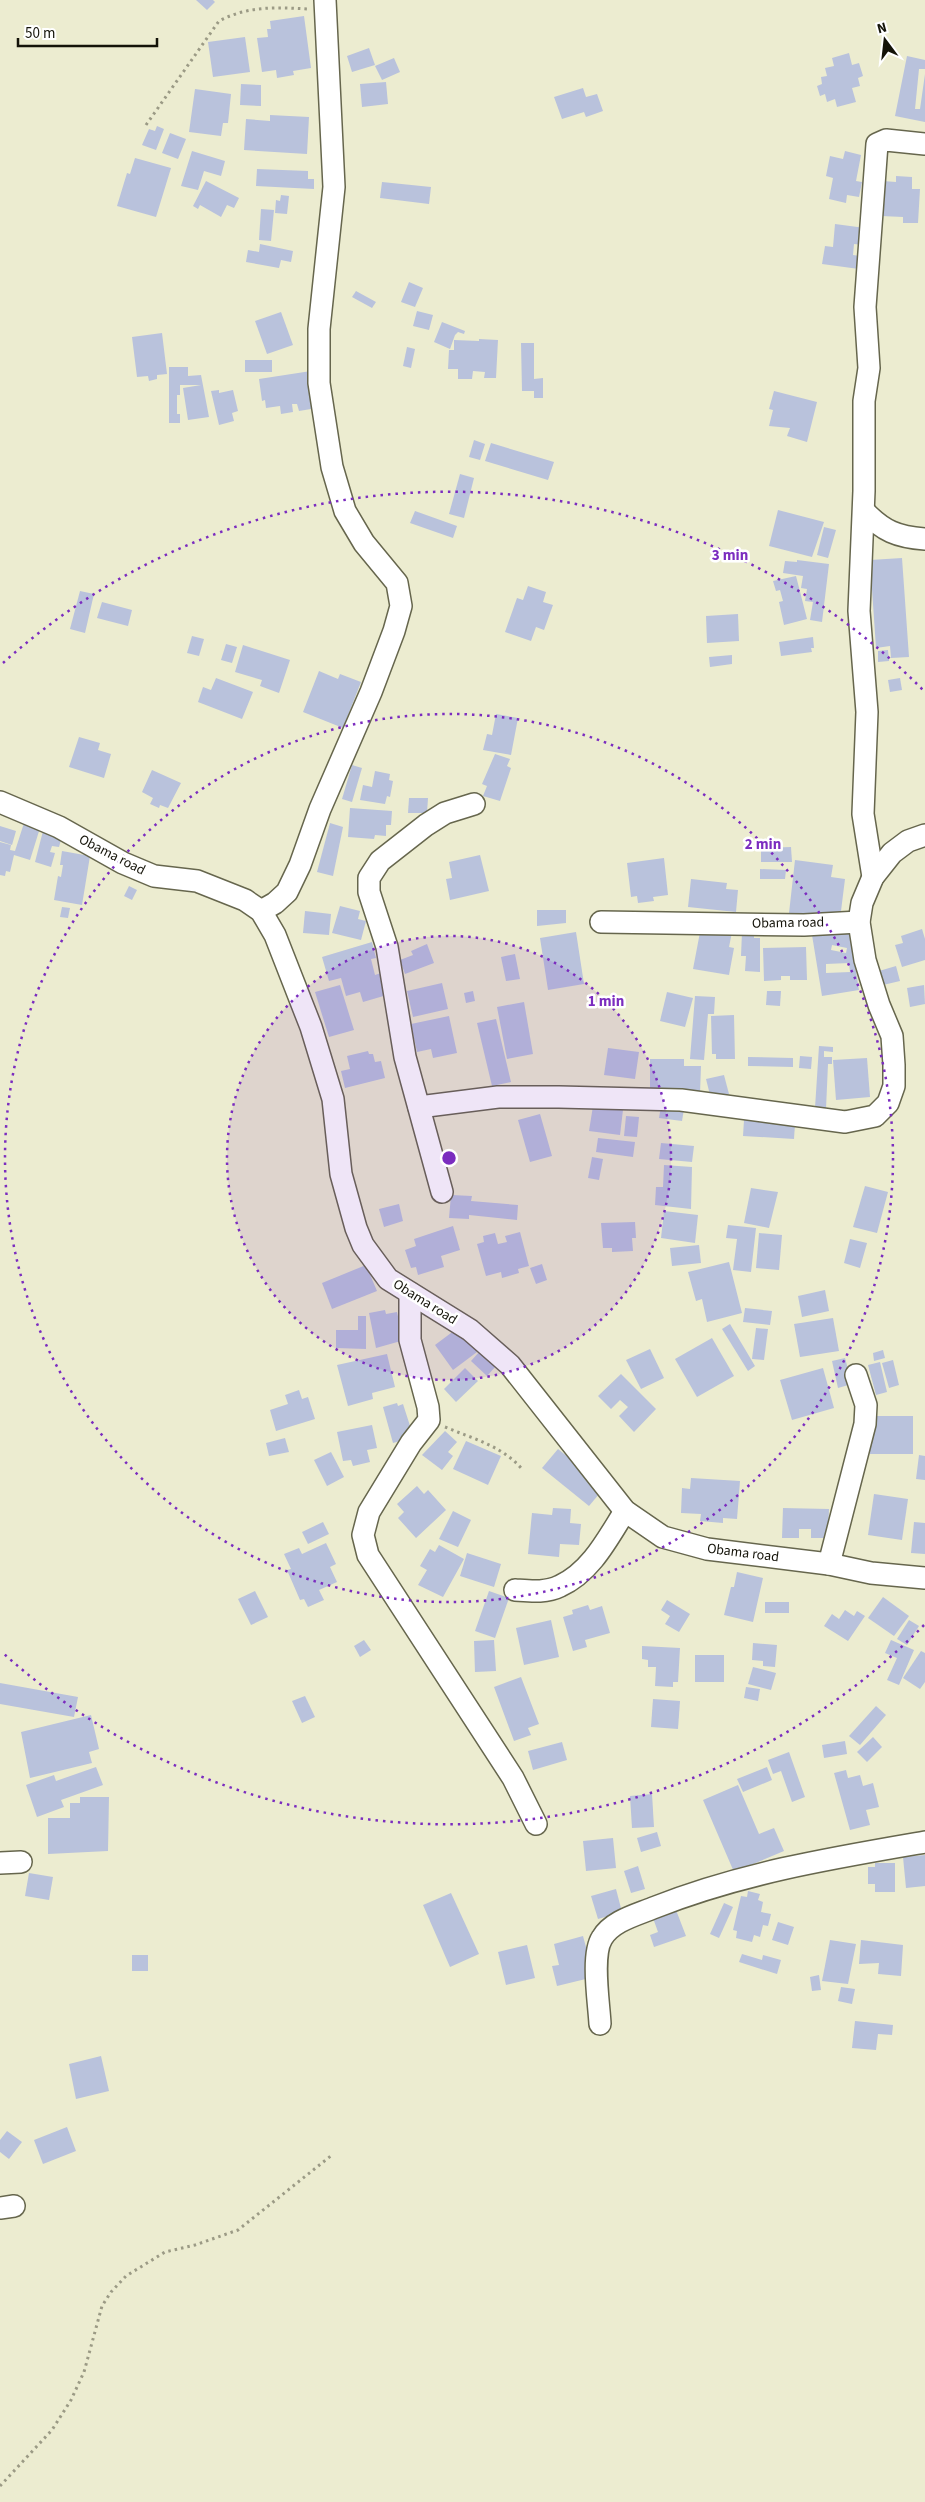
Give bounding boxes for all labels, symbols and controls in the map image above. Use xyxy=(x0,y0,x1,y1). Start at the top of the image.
scale bar xyxy=(18,15,156,47)
north arrow xyxy=(860,15,910,65)
text: N xyxy=(875,18,889,39)
text: 50 m xyxy=(25,23,55,44)
text: 3 min xyxy=(712,545,748,566)
street label: Obama road xyxy=(75,830,149,880)
text: 2 min xyxy=(745,834,781,855)
street label: Obama road xyxy=(752,912,824,934)
text: 1 min xyxy=(588,991,624,1012)
centre of rings xyxy=(440,1149,458,1167)
street label: Obama road xyxy=(389,1274,461,1330)
street label: Obama road xyxy=(706,1539,780,1567)

